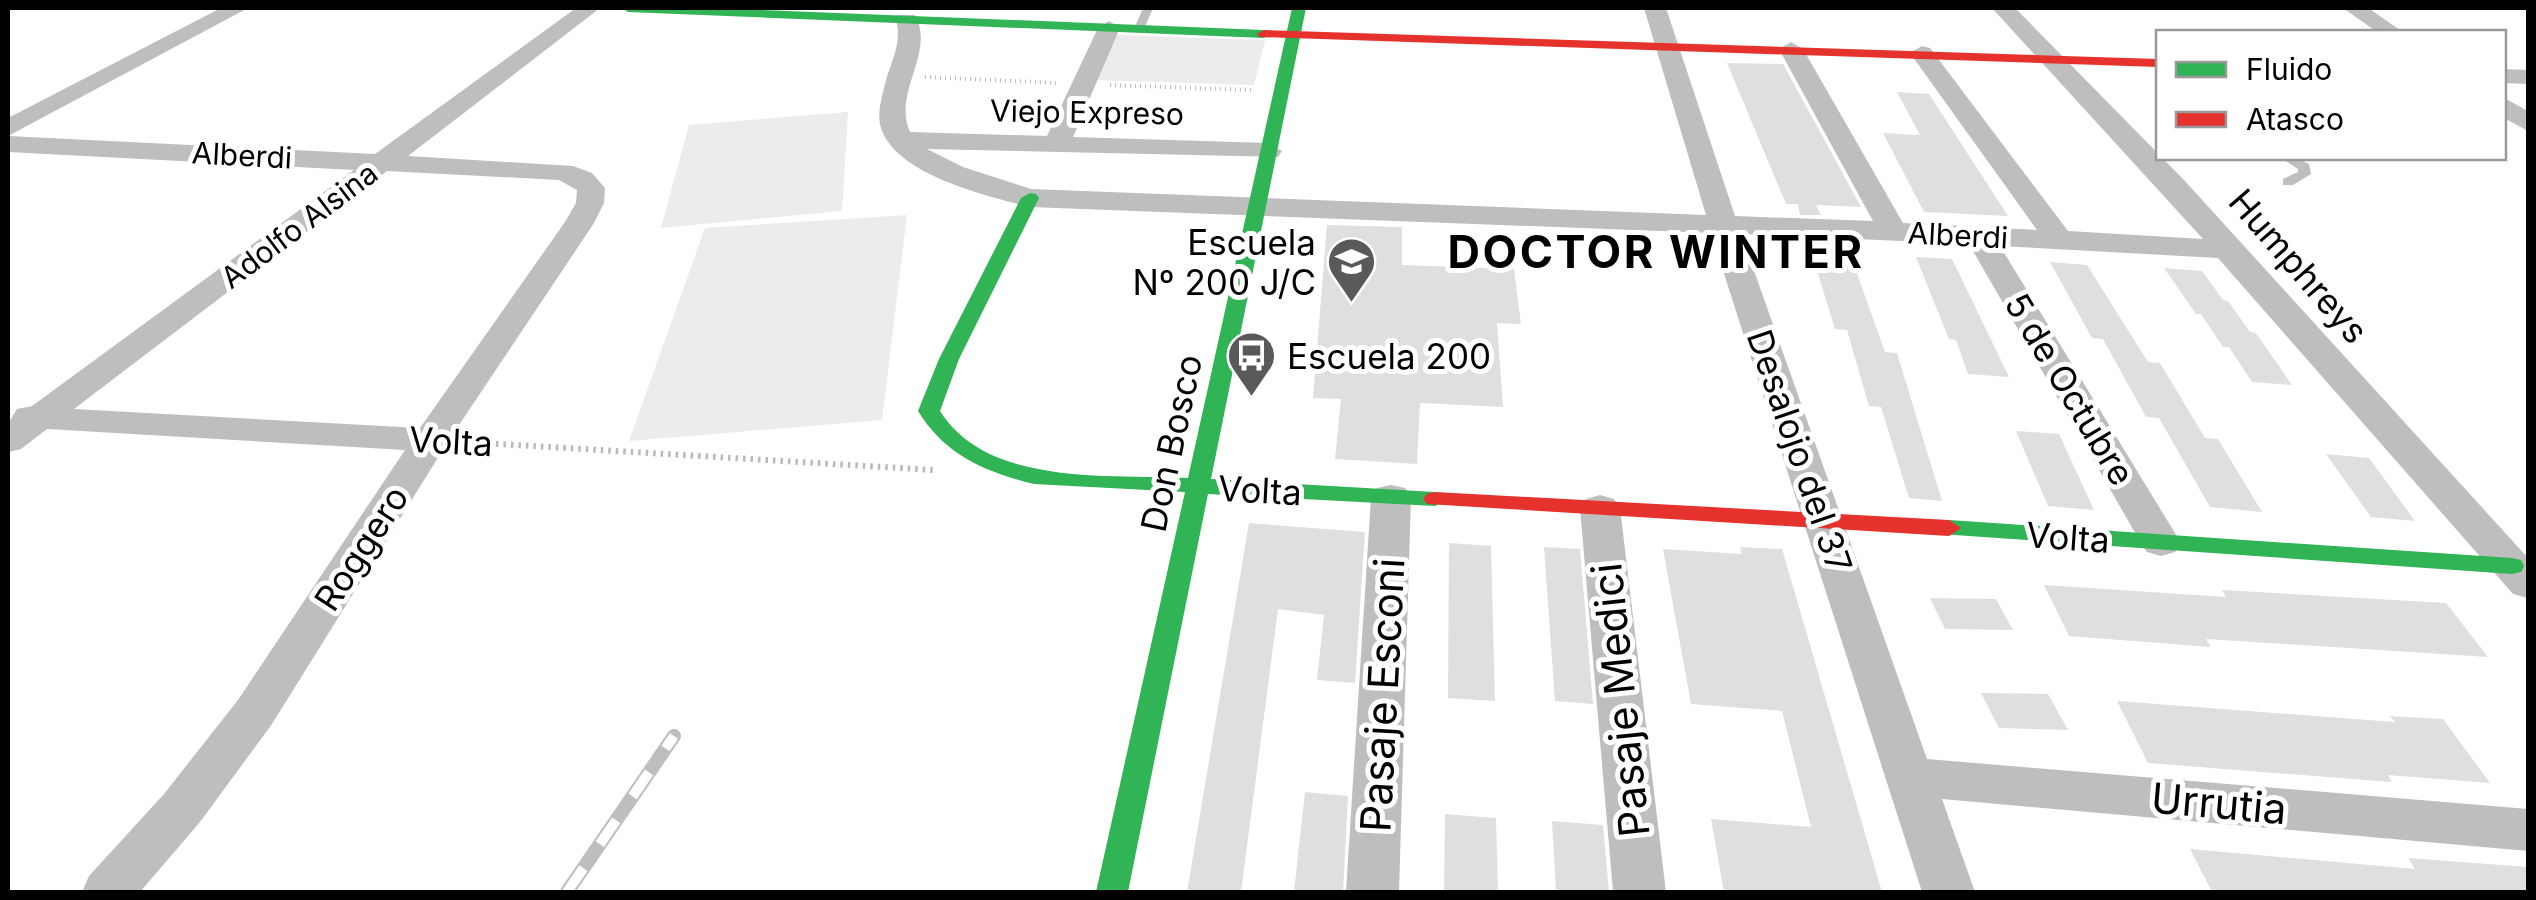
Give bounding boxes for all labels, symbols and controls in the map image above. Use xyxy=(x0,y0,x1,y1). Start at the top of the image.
legend xyxy=(2156,30,2506,160)
text: Fluido xyxy=(2246,51,2332,87)
street label: Viejo Expreso xyxy=(990,92,1184,132)
text: Atasco xyxy=(2246,101,2344,137)
street label: Alberdi xyxy=(191,134,293,176)
street label: Adolfo Alsina xyxy=(214,154,384,296)
street label: Humphreys xyxy=(2221,181,2377,351)
street label: Alberdi xyxy=(1907,214,2009,256)
place label: Escuela Nº 200 J/C xyxy=(1133,221,1316,303)
district label: DOCTOR WINTER xyxy=(1448,224,1865,279)
school or university icon: Escuela Nº 200 J/C xyxy=(1325,236,1377,304)
street label: 5 de Octubre xyxy=(1996,286,2144,492)
street label: Desalojo del 37 xyxy=(1739,324,1861,578)
bus stop icon: Escuela 200 xyxy=(1226,330,1278,398)
place label: Escuela 200 xyxy=(1287,335,1491,377)
street label: Don Bosco xyxy=(1132,351,1210,535)
street label: Volta xyxy=(408,418,494,464)
street label: Volta xyxy=(1217,467,1303,513)
street label: Roggero xyxy=(305,478,417,618)
street label: Volta xyxy=(2025,513,2111,561)
street label: Pasaje Esconi xyxy=(1349,557,1415,833)
street label: Pasaje Medici xyxy=(1580,561,1660,839)
street label: Urrutia xyxy=(2149,772,2289,834)

